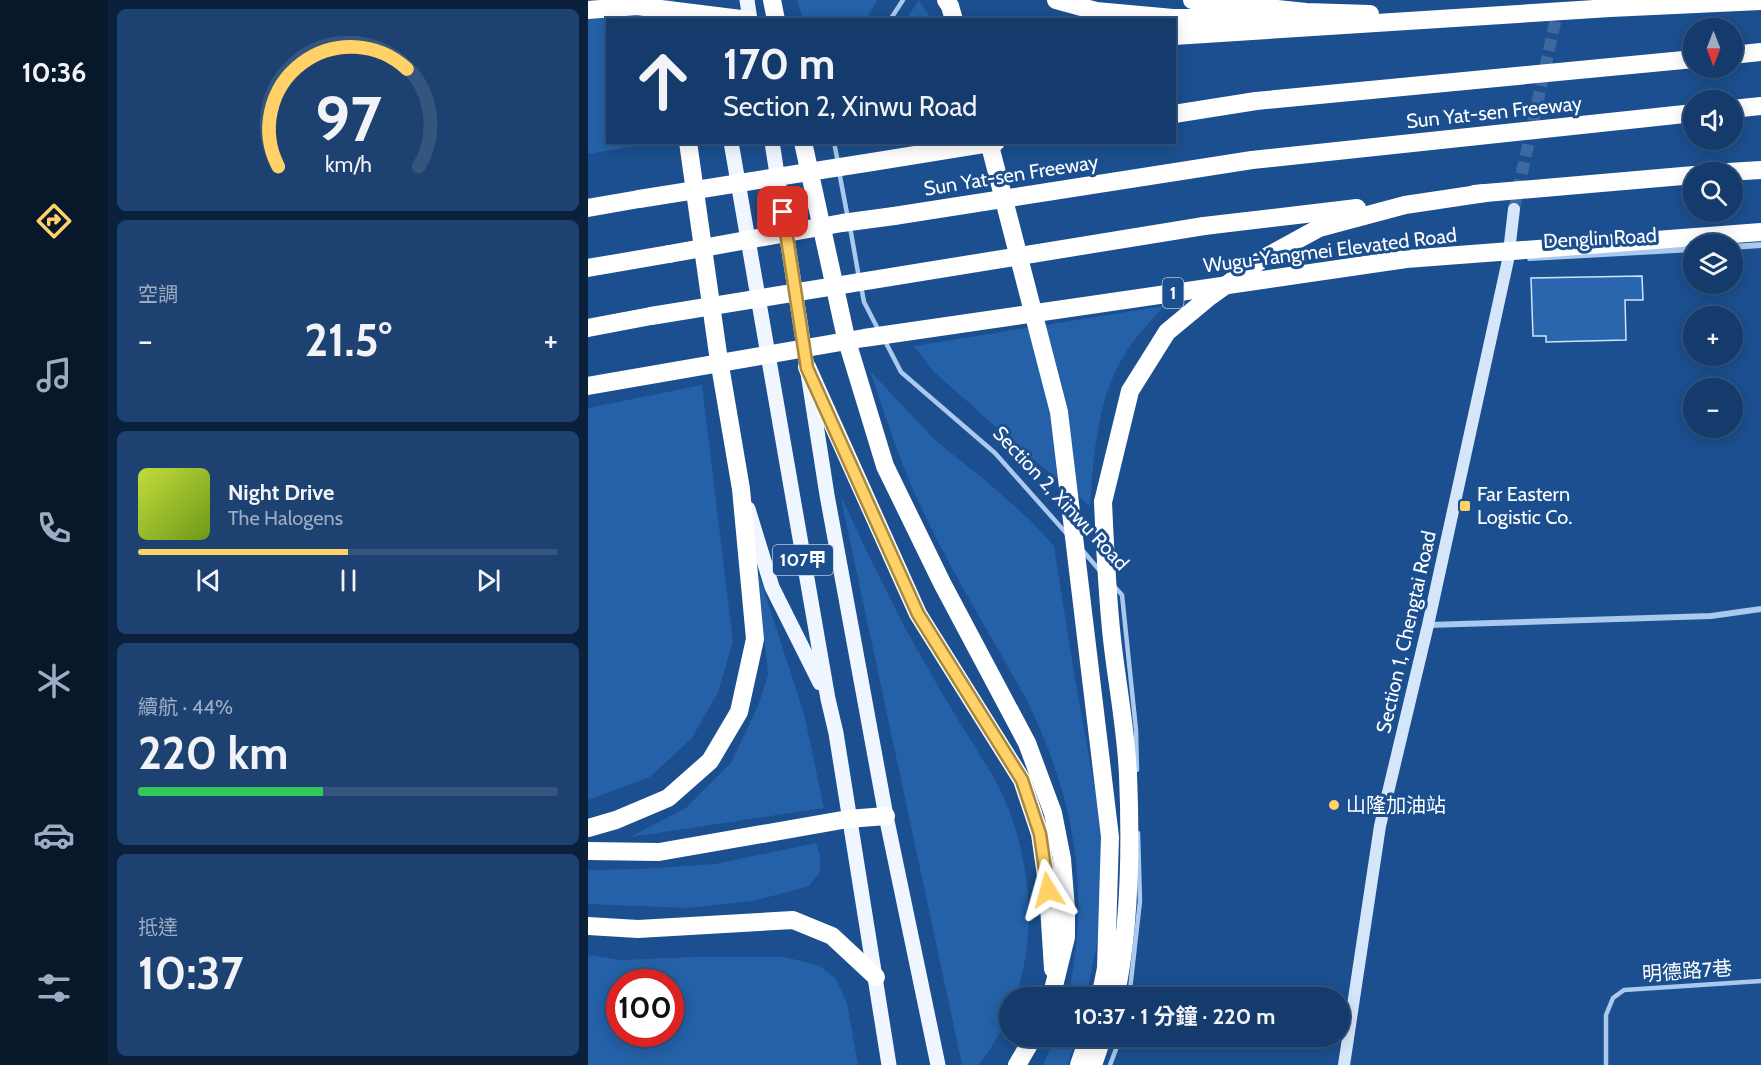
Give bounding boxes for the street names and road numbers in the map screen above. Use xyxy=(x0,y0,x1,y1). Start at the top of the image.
street label: Sun Yat-sen Freeway xyxy=(1405,91,1583,133)
street label: Sun Yat-sen Freeway xyxy=(922,149,1100,201)
street label: Wugu-Yangmei Elevated Road xyxy=(1202,223,1458,277)
street label: Denglin Road xyxy=(1543,223,1657,253)
road number: 1 xyxy=(1162,278,1184,308)
street label: Section 2, Xinwu Road xyxy=(988,421,1134,575)
street label: Section 1, Chengtai Road xyxy=(1371,528,1441,736)
road number: 107甲 xyxy=(773,545,833,575)
street label: 明德路7巷 xyxy=(1641,956,1733,986)

